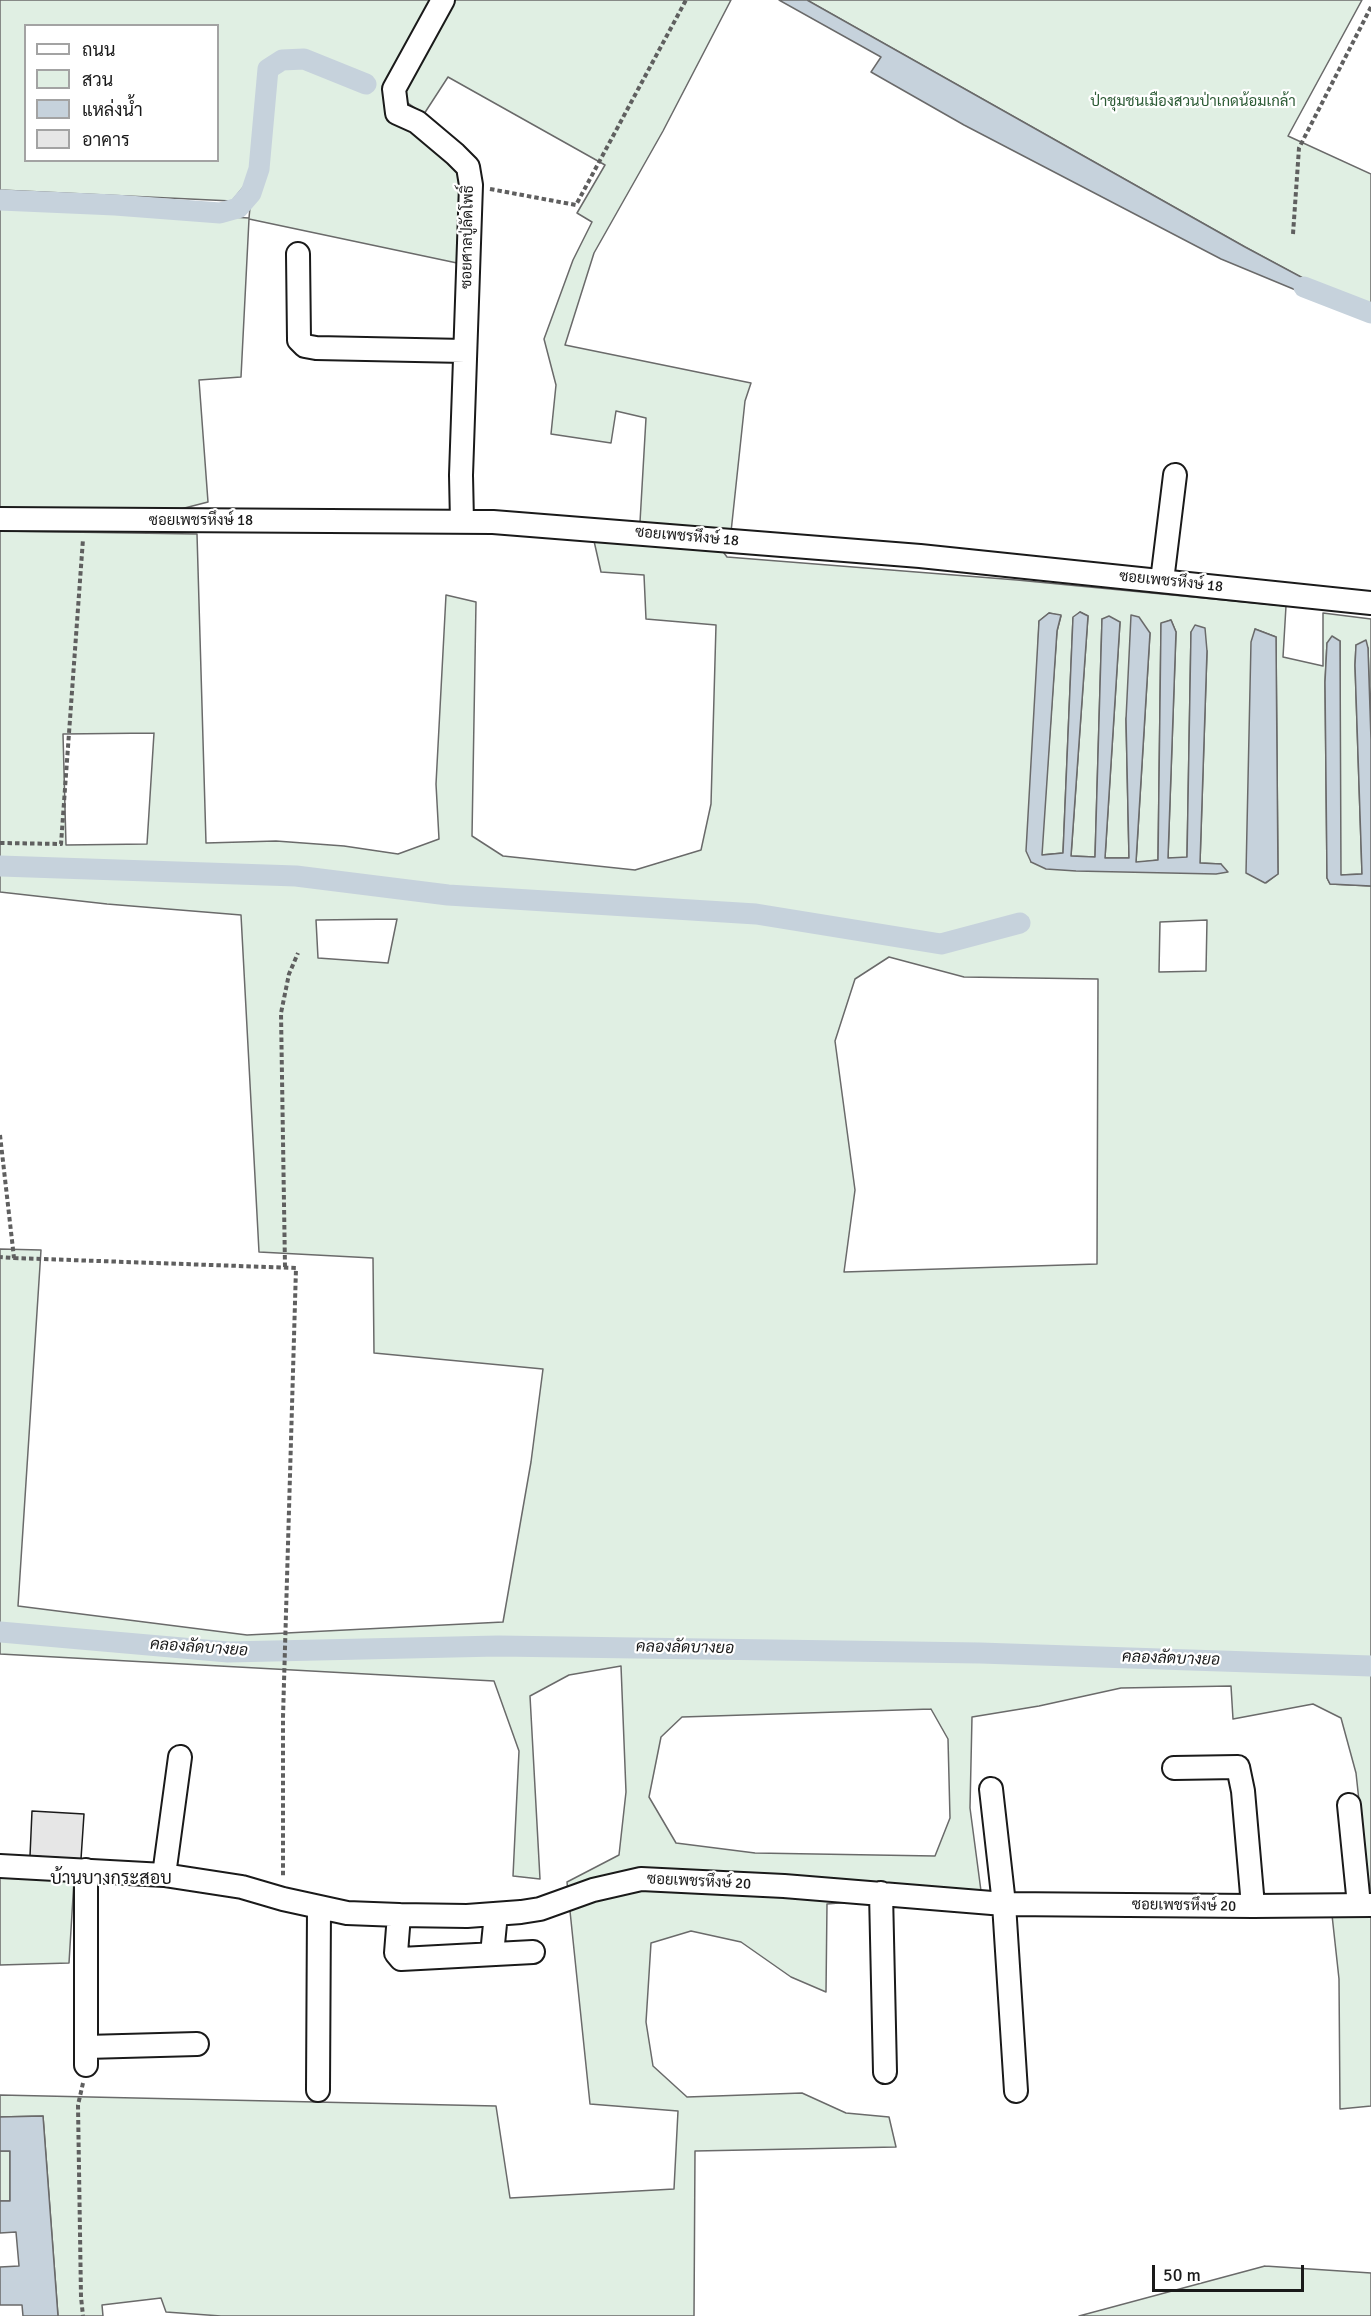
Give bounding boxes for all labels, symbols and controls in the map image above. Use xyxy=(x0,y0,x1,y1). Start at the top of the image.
legend xyxy=(24,24,219,162)
text: ถนน xyxy=(82,39,115,61)
text: สวน xyxy=(82,69,113,91)
park label: ป่าชุมชนเมืองสวนป่าเกดน้อมเกล้า xyxy=(1090,93,1296,111)
text: แหล่งน้ำ xyxy=(82,99,143,121)
text: อาคาร xyxy=(82,129,130,151)
street label: ซอยศาลปู่ลัดโพธิ์ xyxy=(458,185,478,289)
street label: ซอยเพชรหึงษ์ 18 xyxy=(149,512,253,530)
street label: ซอยเพชรหึงษ์ 18 xyxy=(634,523,740,551)
street label: ซอยเพชรหึงษ์ 18 xyxy=(1118,568,1224,596)
water label: คลองลัดบางยอ xyxy=(149,1635,249,1661)
water label: คลองลัดบางยอ xyxy=(636,1638,734,1658)
water label: คลองลัดบางยอ xyxy=(1122,1648,1220,1670)
district label: บ้านบางกระสอบ xyxy=(50,1868,172,1890)
street label: ซอยเพชรหึงษ์ 20 xyxy=(646,1870,752,1894)
street label: ซอยเพชรหึงษ์ 20 xyxy=(1132,1896,1236,1916)
scale bar xyxy=(1155,2253,1306,2291)
text: 50 m xyxy=(1163,2264,1201,2286)

